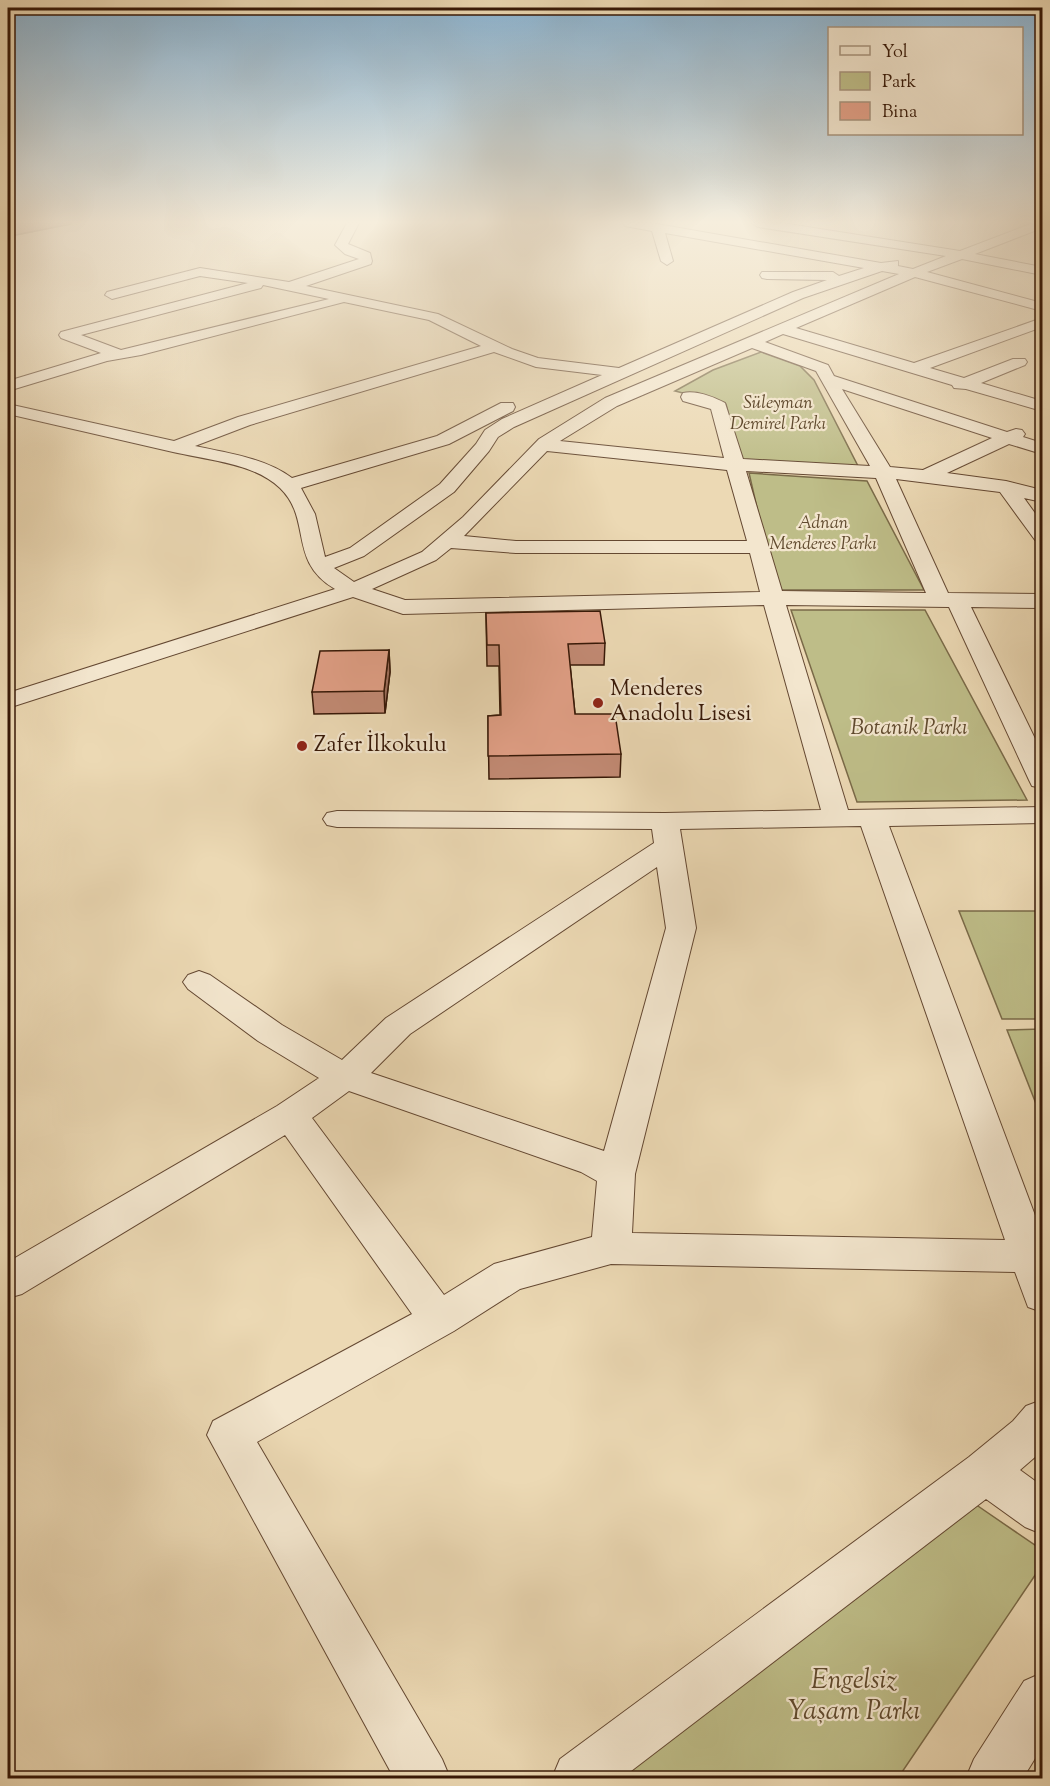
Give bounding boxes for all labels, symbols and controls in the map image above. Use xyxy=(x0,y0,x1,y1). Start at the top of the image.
legend xyxy=(828,27,1023,135)
text: Yol xyxy=(882,40,908,66)
text: Park xyxy=(882,70,917,96)
text: Bina xyxy=(882,100,917,126)
park label: Süleyman Demirel Parkı xyxy=(730,391,826,438)
park label: Adnan Menderes Parkı xyxy=(769,511,877,558)
place label: Menderes Anadolu Lisesi xyxy=(610,674,751,731)
marker: Menderes Anadolu Lisesi xyxy=(591,696,605,710)
park label: Botanik Parkı xyxy=(850,713,968,745)
place label: Zafer İlkokulu xyxy=(314,730,447,762)
marker: Zafer İlkokulu xyxy=(295,739,309,753)
park label: Engelsiz Yaşam Parkı xyxy=(788,1662,920,1732)

